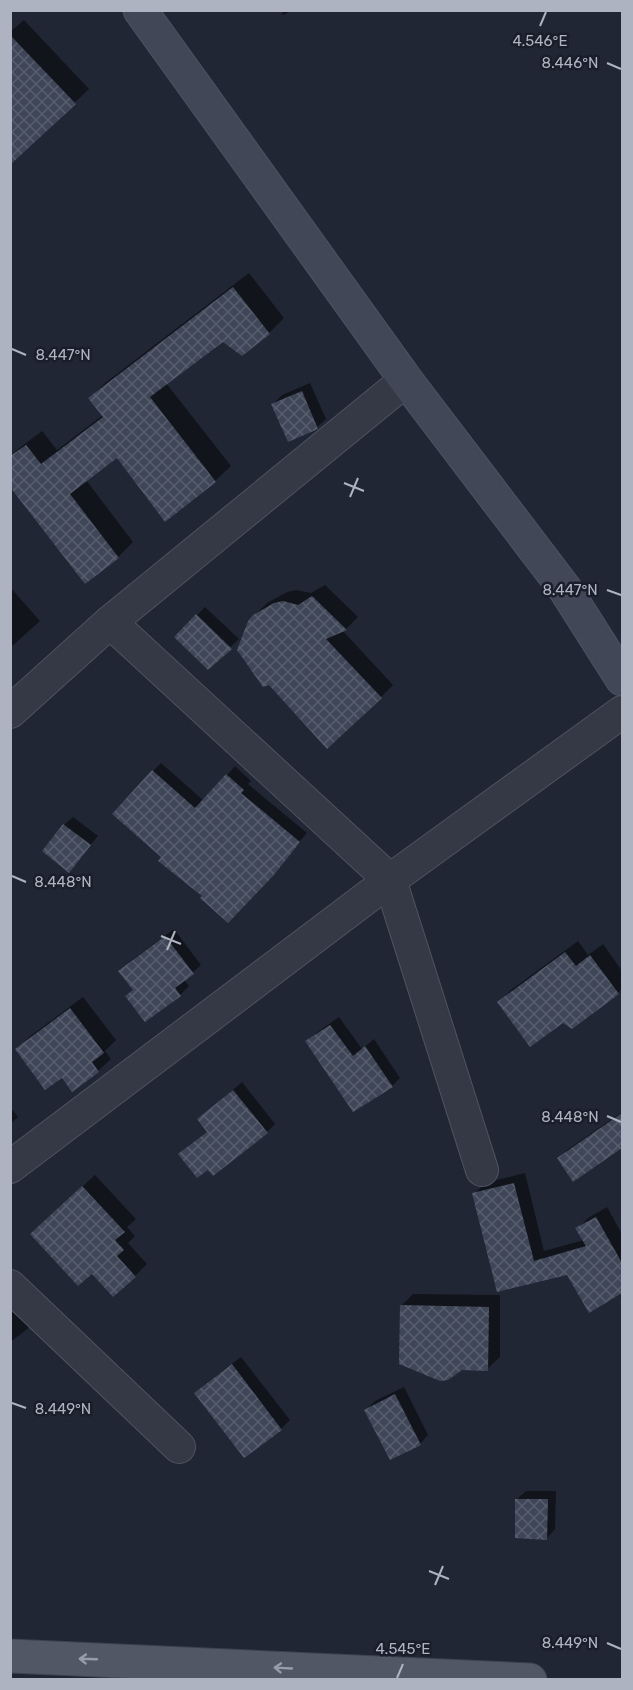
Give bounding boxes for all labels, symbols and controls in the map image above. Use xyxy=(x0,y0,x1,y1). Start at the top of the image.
text: 4.546°E xyxy=(512,32,568,50)
text: 8.446°N xyxy=(542,54,598,72)
text: 8.447°N xyxy=(35,346,91,364)
text: 8.447°N xyxy=(542,581,598,599)
text: 8.448°N xyxy=(34,873,92,891)
text: 8.448°N xyxy=(541,1108,599,1126)
text: 8.449°N xyxy=(35,1400,91,1418)
text: 8.449°N xyxy=(542,1634,598,1652)
text: 4.545°E xyxy=(376,1640,430,1658)
one-way arrow xyxy=(79,1654,99,1665)
one-way arrow xyxy=(273,1662,293,1673)

